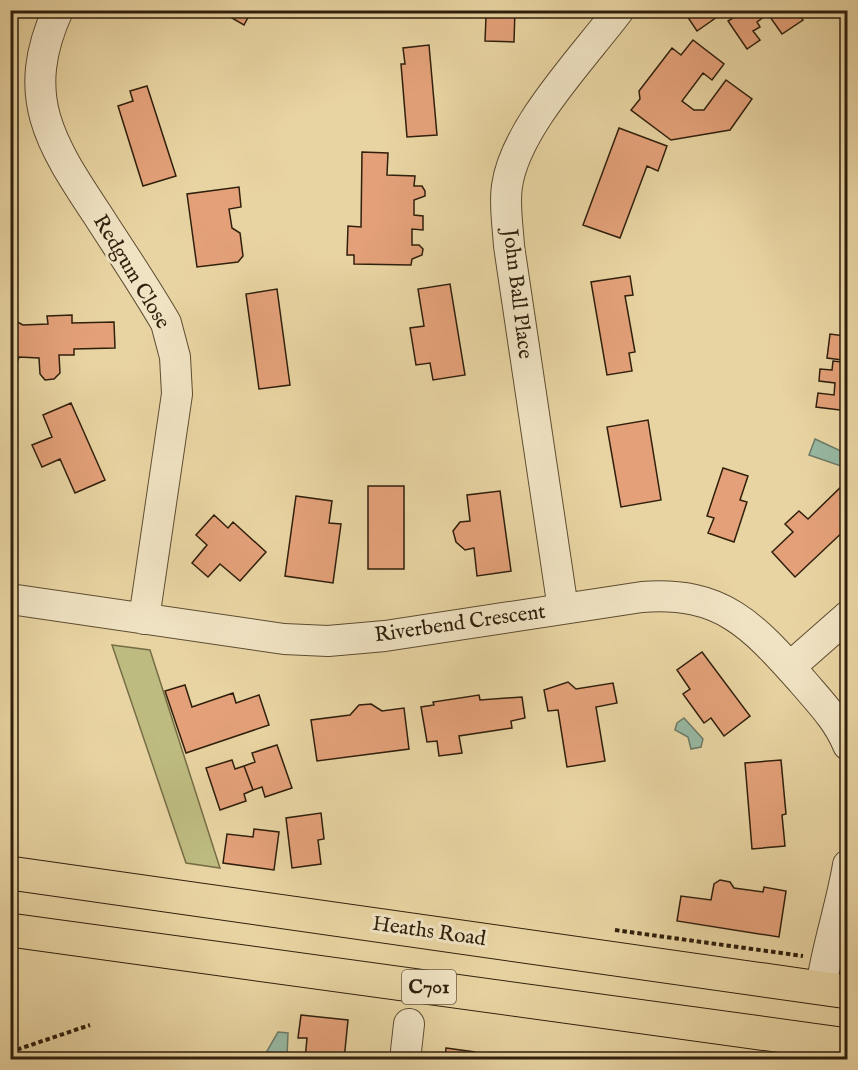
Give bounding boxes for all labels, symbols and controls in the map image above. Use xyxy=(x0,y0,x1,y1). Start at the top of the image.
street label: Redgum Close xyxy=(86,210,176,334)
street label: John Ball Place xyxy=(495,225,538,361)
street label: Riverbend Crescent xyxy=(373,599,547,649)
street label: Heaths Road xyxy=(371,911,488,953)
road number: C701 xyxy=(402,970,456,1004)

